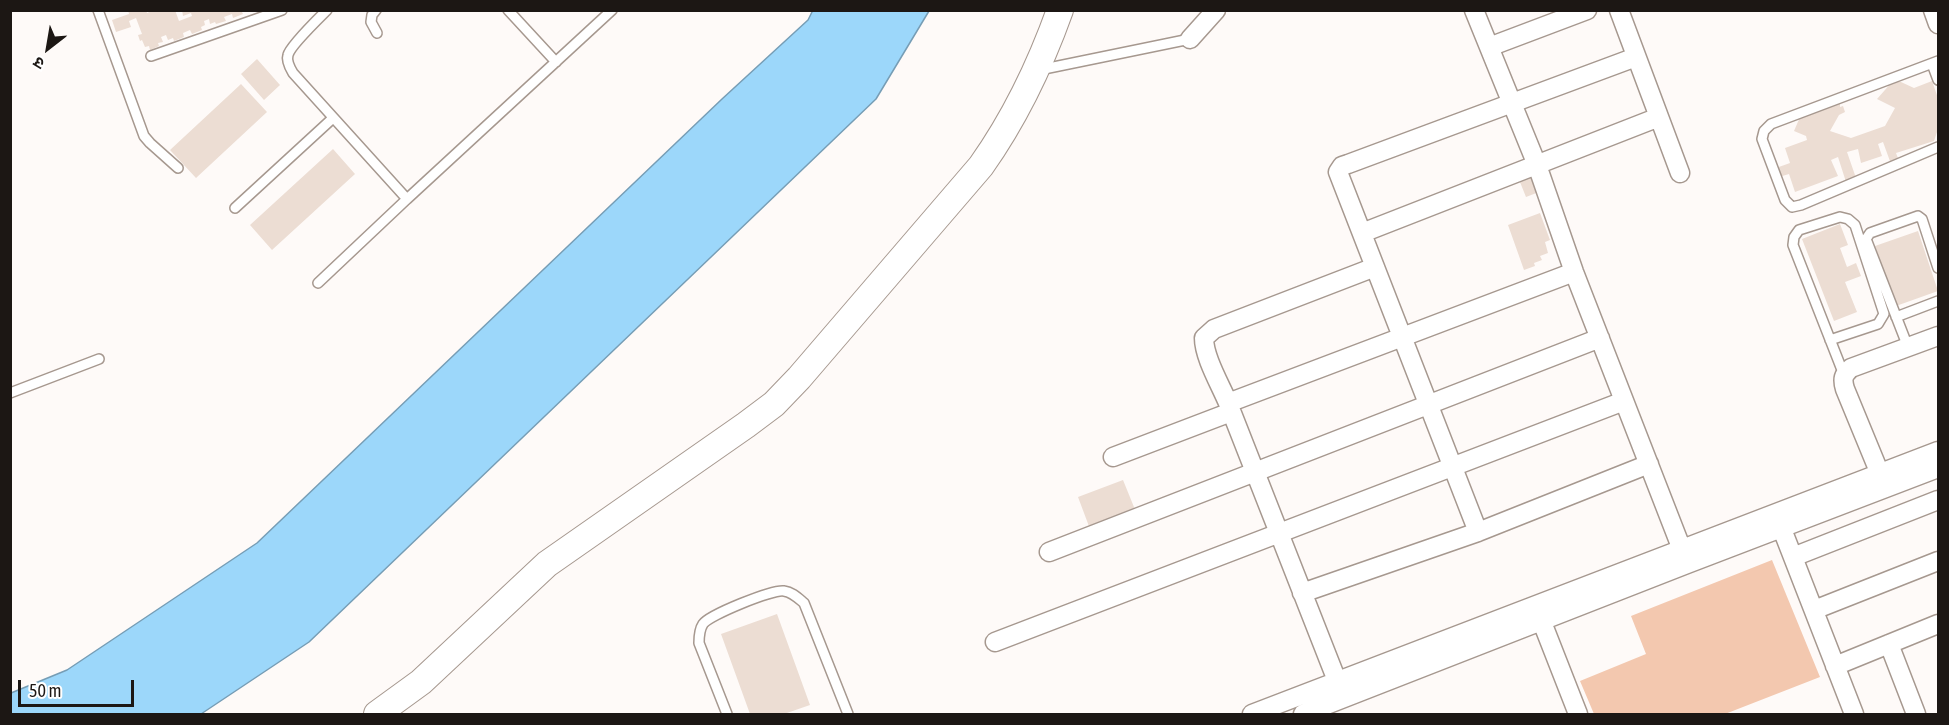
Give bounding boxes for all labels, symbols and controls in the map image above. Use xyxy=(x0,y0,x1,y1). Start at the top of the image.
north arrow xyxy=(18,18,78,78)
text: उ xyxy=(30,53,47,74)
scale bar xyxy=(21,668,136,706)
text: 50 m xyxy=(29,680,61,701)

